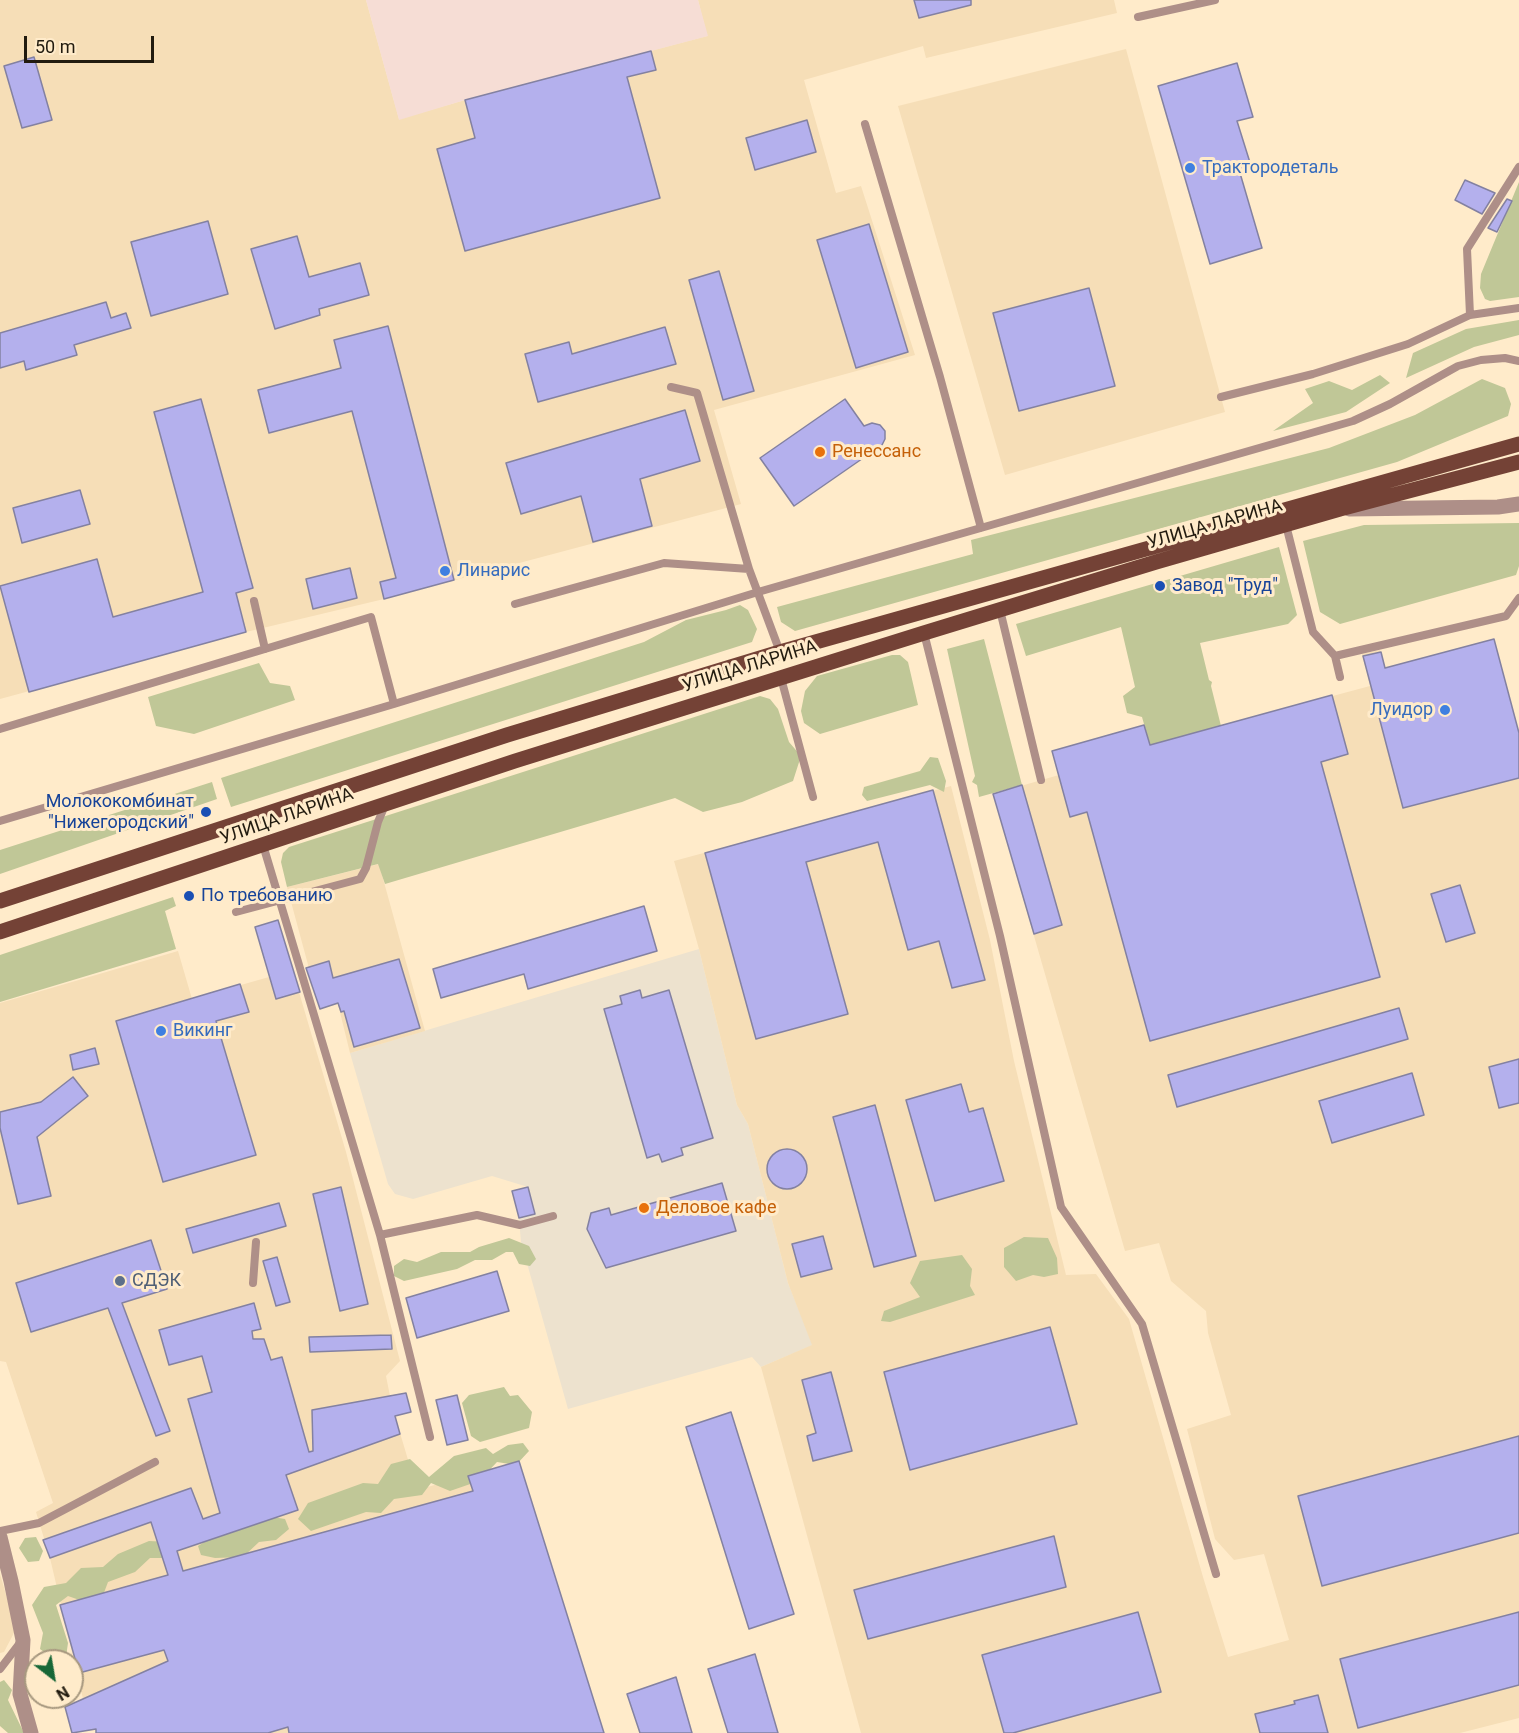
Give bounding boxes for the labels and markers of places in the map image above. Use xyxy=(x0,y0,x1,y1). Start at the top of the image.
place label: Трактородеталь xyxy=(1202,157,1339,179)
marker: Трактородеталь xyxy=(1183,161,1197,175)
place label: Ренессанс xyxy=(832,441,921,463)
marker: Ренессанс xyxy=(813,445,827,459)
place label: Линарис xyxy=(457,560,530,582)
marker: Линарис xyxy=(438,564,452,578)
place label: Завод "Труд" xyxy=(1172,575,1278,597)
marker: Завод "Труд" xyxy=(1153,579,1167,593)
place label: Луидор xyxy=(1370,699,1433,721)
marker: Луидор xyxy=(1438,703,1452,717)
place label: Молококомбинат "Нижегородский" xyxy=(46,791,194,834)
marker: Молококомбинат "Нижегородский" xyxy=(199,805,213,819)
place label: По требованию xyxy=(201,885,333,907)
marker: По требованию xyxy=(182,889,196,903)
place label: Викинг xyxy=(173,1020,233,1042)
marker: Викинг xyxy=(154,1024,168,1038)
place label: Деловое кафе xyxy=(656,1197,776,1219)
marker: Деловое кафе xyxy=(637,1201,651,1215)
place label: СДЭК xyxy=(132,1270,181,1292)
marker: СДЭК xyxy=(113,1274,127,1288)

